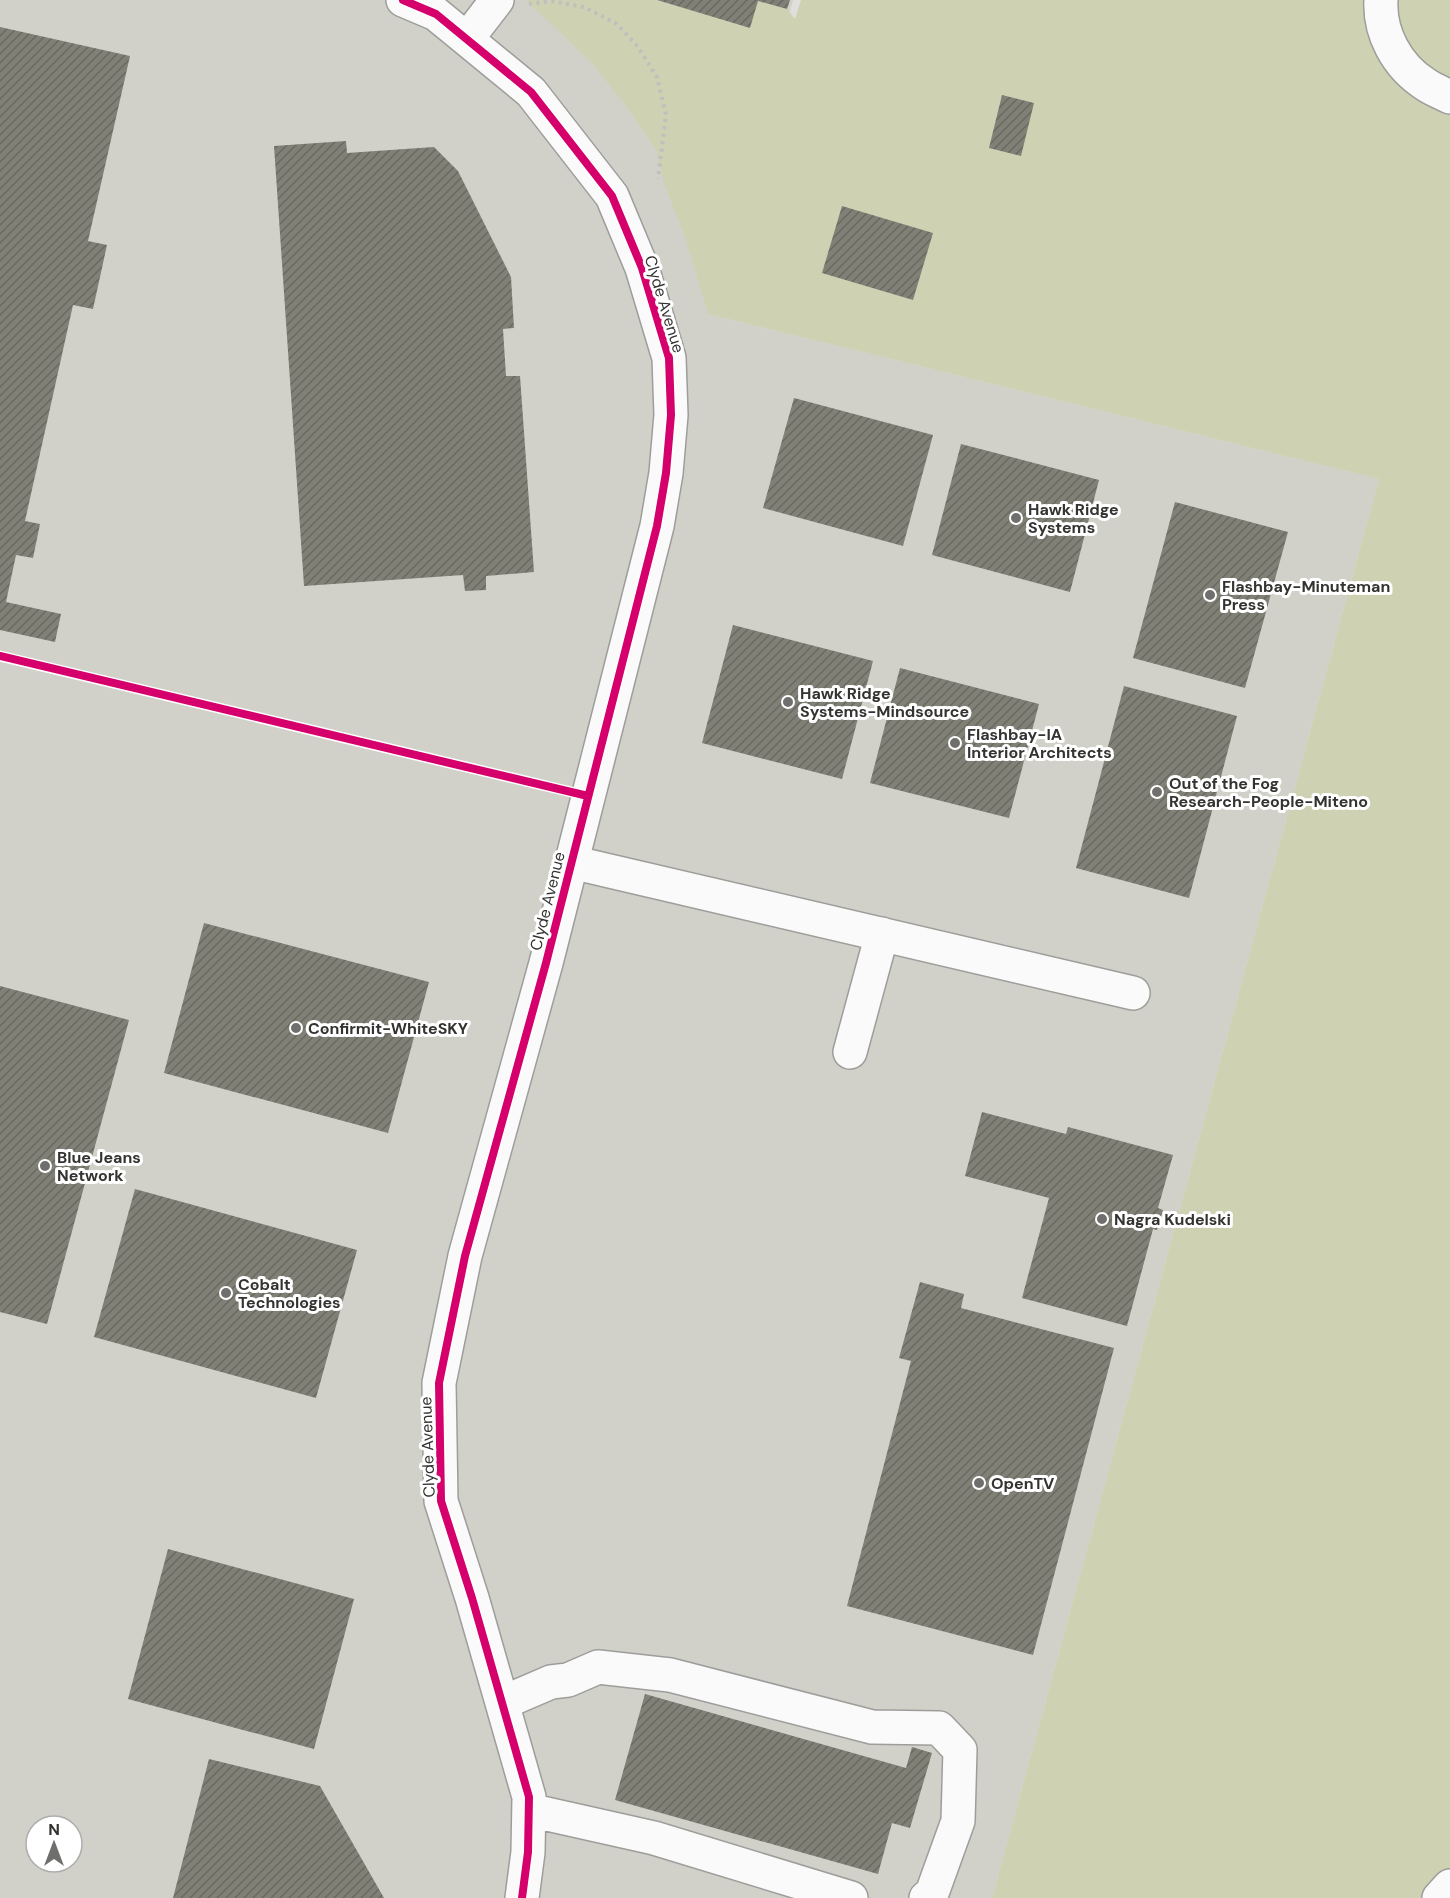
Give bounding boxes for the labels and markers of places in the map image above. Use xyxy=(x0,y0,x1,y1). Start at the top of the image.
place label: Hawk Ridge Systems xyxy=(1028,499,1119,538)
marker: Hawk Ridge Systems xyxy=(1009,511,1023,525)
place label: Flashbay-Minuteman Press xyxy=(1222,576,1390,615)
marker: Flashbay-Minuteman Press xyxy=(1203,588,1217,602)
place label: Hawk Ridge Systems-Mindsource xyxy=(800,683,969,722)
marker: Hawk Ridge Systems-Mindsource xyxy=(781,695,795,709)
place label: Flashbay-IA Interior Architects xyxy=(967,724,1112,763)
marker: Flashbay-IA Interior Architects xyxy=(948,736,962,750)
place label: Out of the Fog Research-People-Miteno xyxy=(1169,773,1368,812)
marker: Out of the Fog Research-People-Miteno xyxy=(1150,785,1164,799)
place label: Confirmit-WhiteSKY xyxy=(308,1018,468,1039)
marker: Confirmit-WhiteSKY xyxy=(289,1021,303,1035)
place label: Blue Jeans Network xyxy=(57,1147,141,1186)
marker: Blue Jeans Network xyxy=(38,1159,52,1173)
place label: Nagra Kudelski xyxy=(1114,1209,1231,1230)
marker: Nagra Kudelski xyxy=(1095,1212,1109,1226)
place label: Cobalt Technologies xyxy=(238,1274,341,1313)
marker: Cobalt Technologies xyxy=(219,1286,233,1300)
place label: OpenTV xyxy=(991,1473,1055,1494)
marker: OpenTV xyxy=(972,1476,986,1490)

